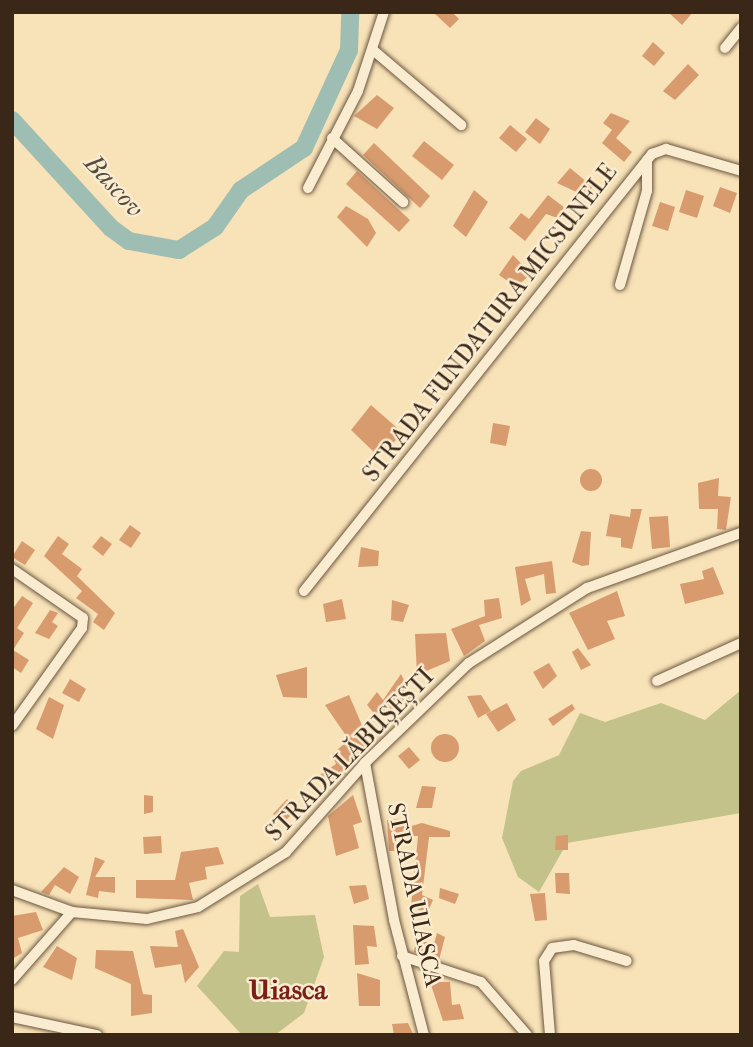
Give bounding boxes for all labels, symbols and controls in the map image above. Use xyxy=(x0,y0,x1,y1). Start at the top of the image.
water label: Bascov xyxy=(78,148,150,224)
street label: STRADA FUNDATURA MICSUNELE xyxy=(357,158,623,488)
street label: STRADA LĂBUȘEȘTI xyxy=(260,662,440,848)
street label: STRADA UIASCA xyxy=(380,800,448,990)
district label: Uiasca xyxy=(249,973,327,1007)

